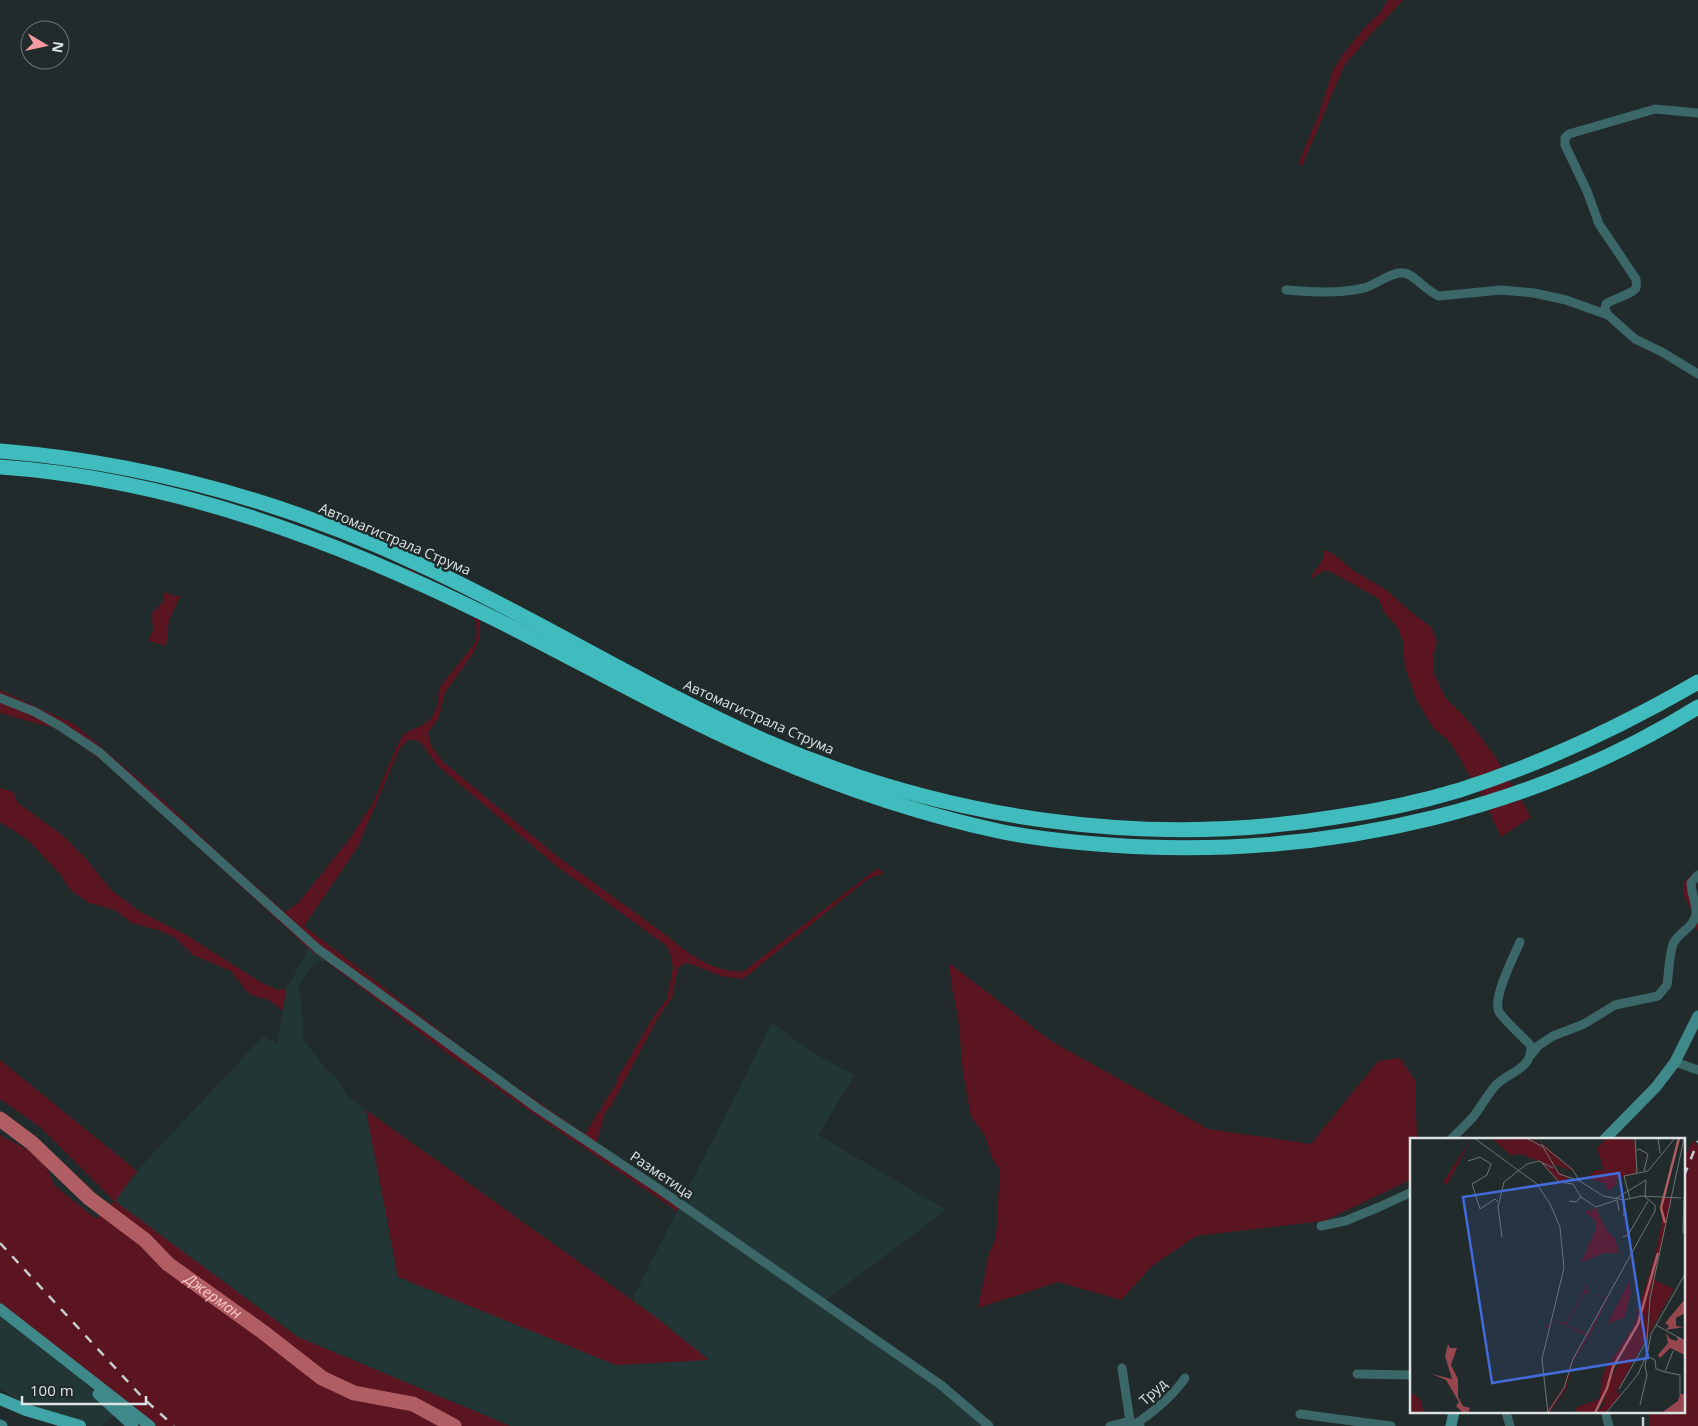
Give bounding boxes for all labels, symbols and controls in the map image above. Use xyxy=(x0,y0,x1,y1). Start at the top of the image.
north arrow xyxy=(20,20,70,70)
text: N xyxy=(48,40,69,54)
street label: Автомагистрала Струма xyxy=(316,498,474,579)
street label: Автомагистрала Струма xyxy=(681,675,838,758)
inset map xyxy=(1410,1138,1686,1414)
street label: Разметица xyxy=(627,1146,698,1203)
water label: Джерман xyxy=(180,1267,246,1323)
scale bar xyxy=(22,1374,146,1406)
street label: Труд xyxy=(1135,1374,1171,1409)
text: 100 m xyxy=(30,1380,74,1400)

